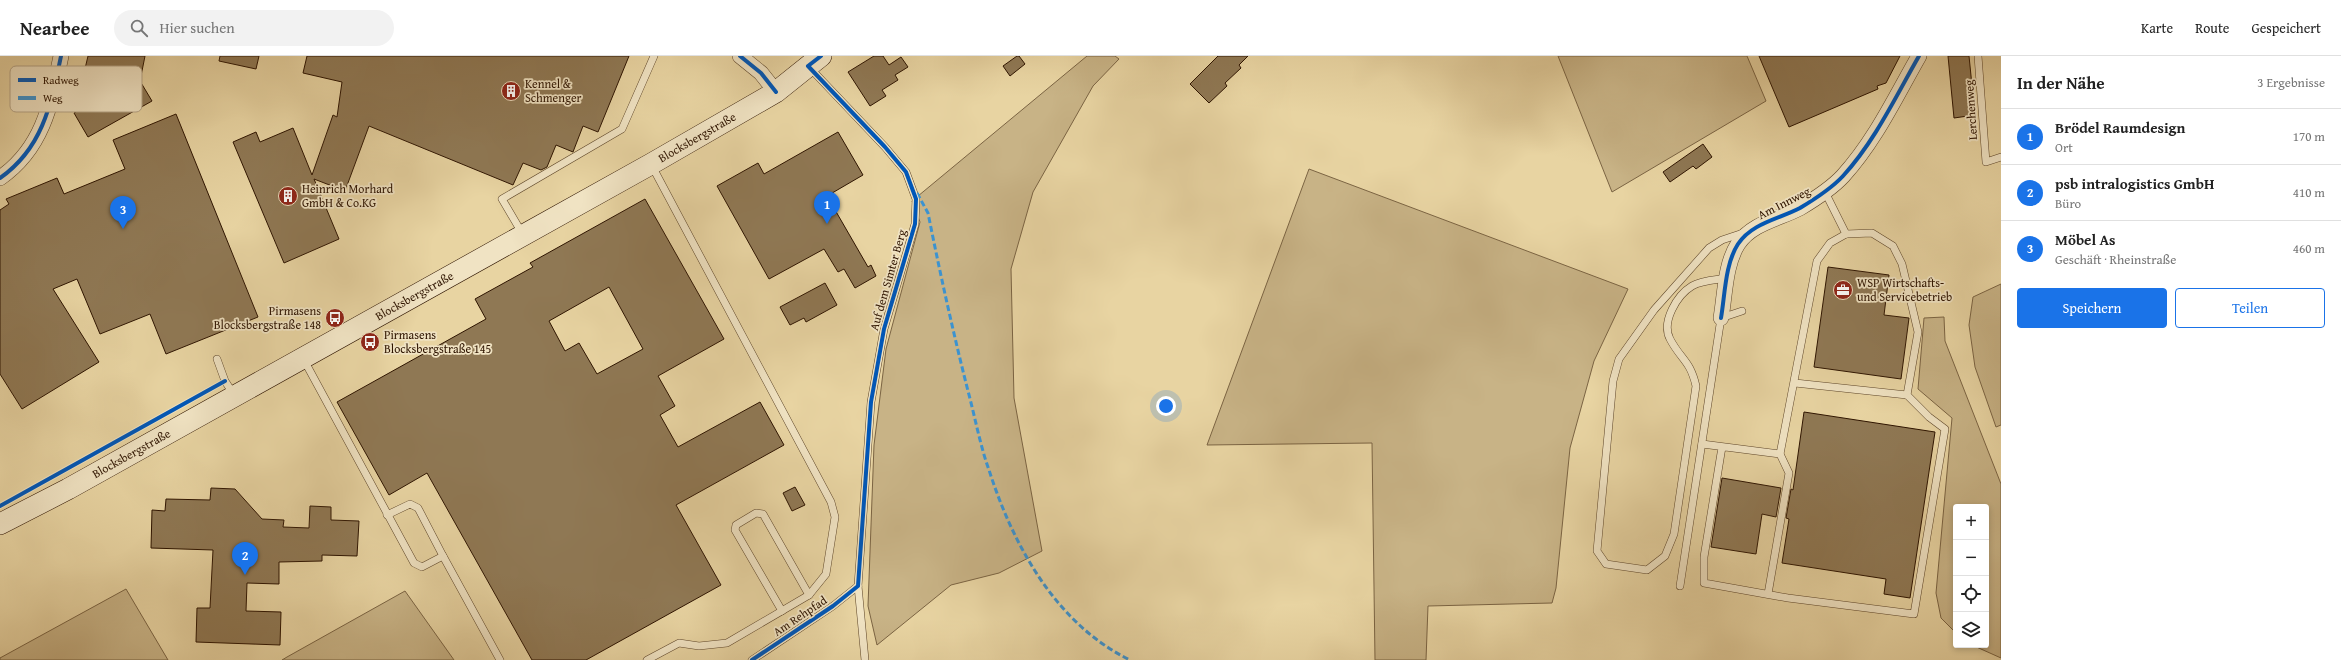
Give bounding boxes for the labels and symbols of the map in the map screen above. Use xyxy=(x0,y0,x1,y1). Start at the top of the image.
legend xyxy=(10,66,142,112)
text: Radweg xyxy=(43,72,79,88)
place label: Kennel & Schmenger xyxy=(525,75,582,106)
street label: Lerchenweg xyxy=(1960,79,1981,141)
building icon: Kennel & Schmenger xyxy=(500,80,522,102)
text: Weg xyxy=(43,90,63,106)
street label: Blocksbergstraße xyxy=(655,108,739,166)
place label: Heinrich Morhard GmbH & Co.KG xyxy=(302,180,394,211)
street label: Am Innweg xyxy=(1755,182,1813,223)
building icon: Heinrich Morhard GmbH & Co.KG xyxy=(277,185,299,207)
pin: 1 xyxy=(814,191,840,224)
pin: 3 xyxy=(110,196,136,229)
street label: Auf dem Simter Berg xyxy=(865,227,910,332)
street label: Blocksbergstraße xyxy=(372,267,457,324)
place label: WSP Wirtschafts- und Servicebetrieb xyxy=(1857,274,1952,305)
office icon: WSP Wirtschafts- und Servicebetrieb xyxy=(1832,279,1854,301)
place label: Pirmasens Blocksbergstraße 148 xyxy=(214,302,321,333)
bus stop icon: Pirmasens Blocksbergstraße 148 xyxy=(324,307,346,329)
place label: Pirmasens Blocksbergstraße 145 xyxy=(384,326,491,357)
bus stop icon: Pirmasens Blocksbergstraße 145 xyxy=(359,331,381,353)
your location xyxy=(1156,396,1176,416)
street label: Blocksbergstraße xyxy=(89,424,174,482)
pin: 2 xyxy=(232,542,258,575)
street label: Am Rehpfad xyxy=(770,591,830,640)

